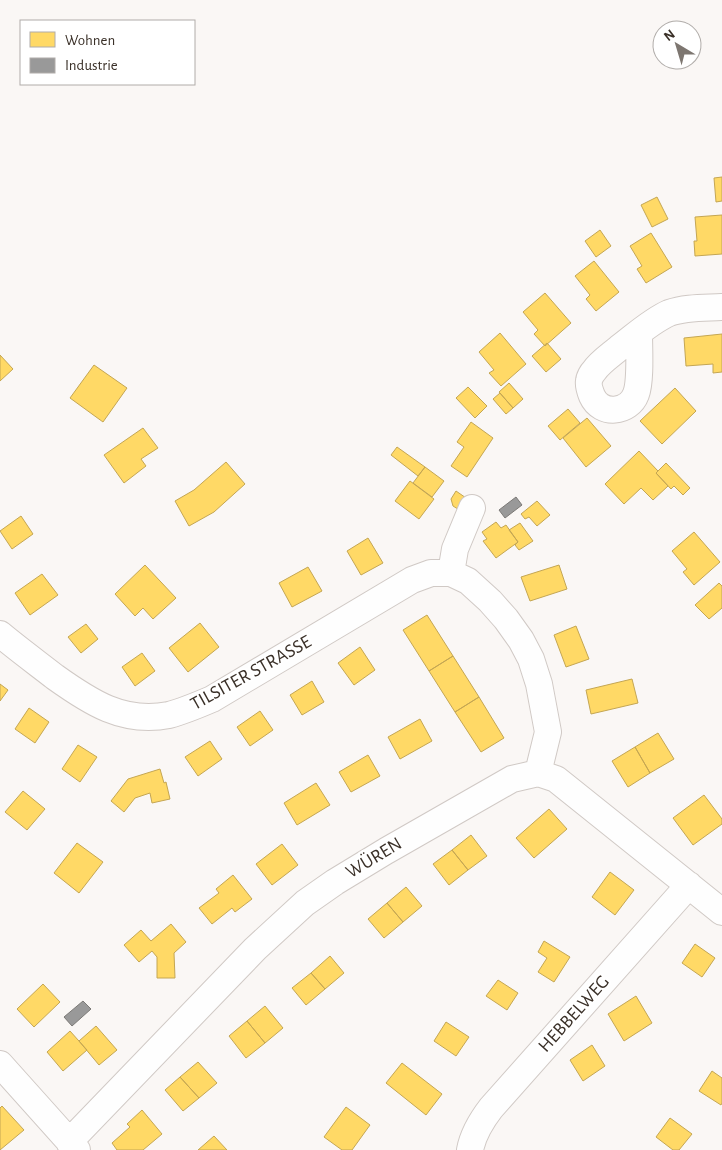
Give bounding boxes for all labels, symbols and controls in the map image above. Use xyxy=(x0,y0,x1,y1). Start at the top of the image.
legend xyxy=(20,20,195,85)
north arrow xyxy=(652,20,702,70)
text: N xyxy=(661,27,678,44)
text: Wohnen xyxy=(65,33,115,48)
text: Industrie xyxy=(65,58,118,73)
street label: TILSITER STRASSE xyxy=(187,632,315,714)
street label: WÜREN xyxy=(342,833,405,882)
street label: HEBBELWEG xyxy=(535,972,613,1056)

